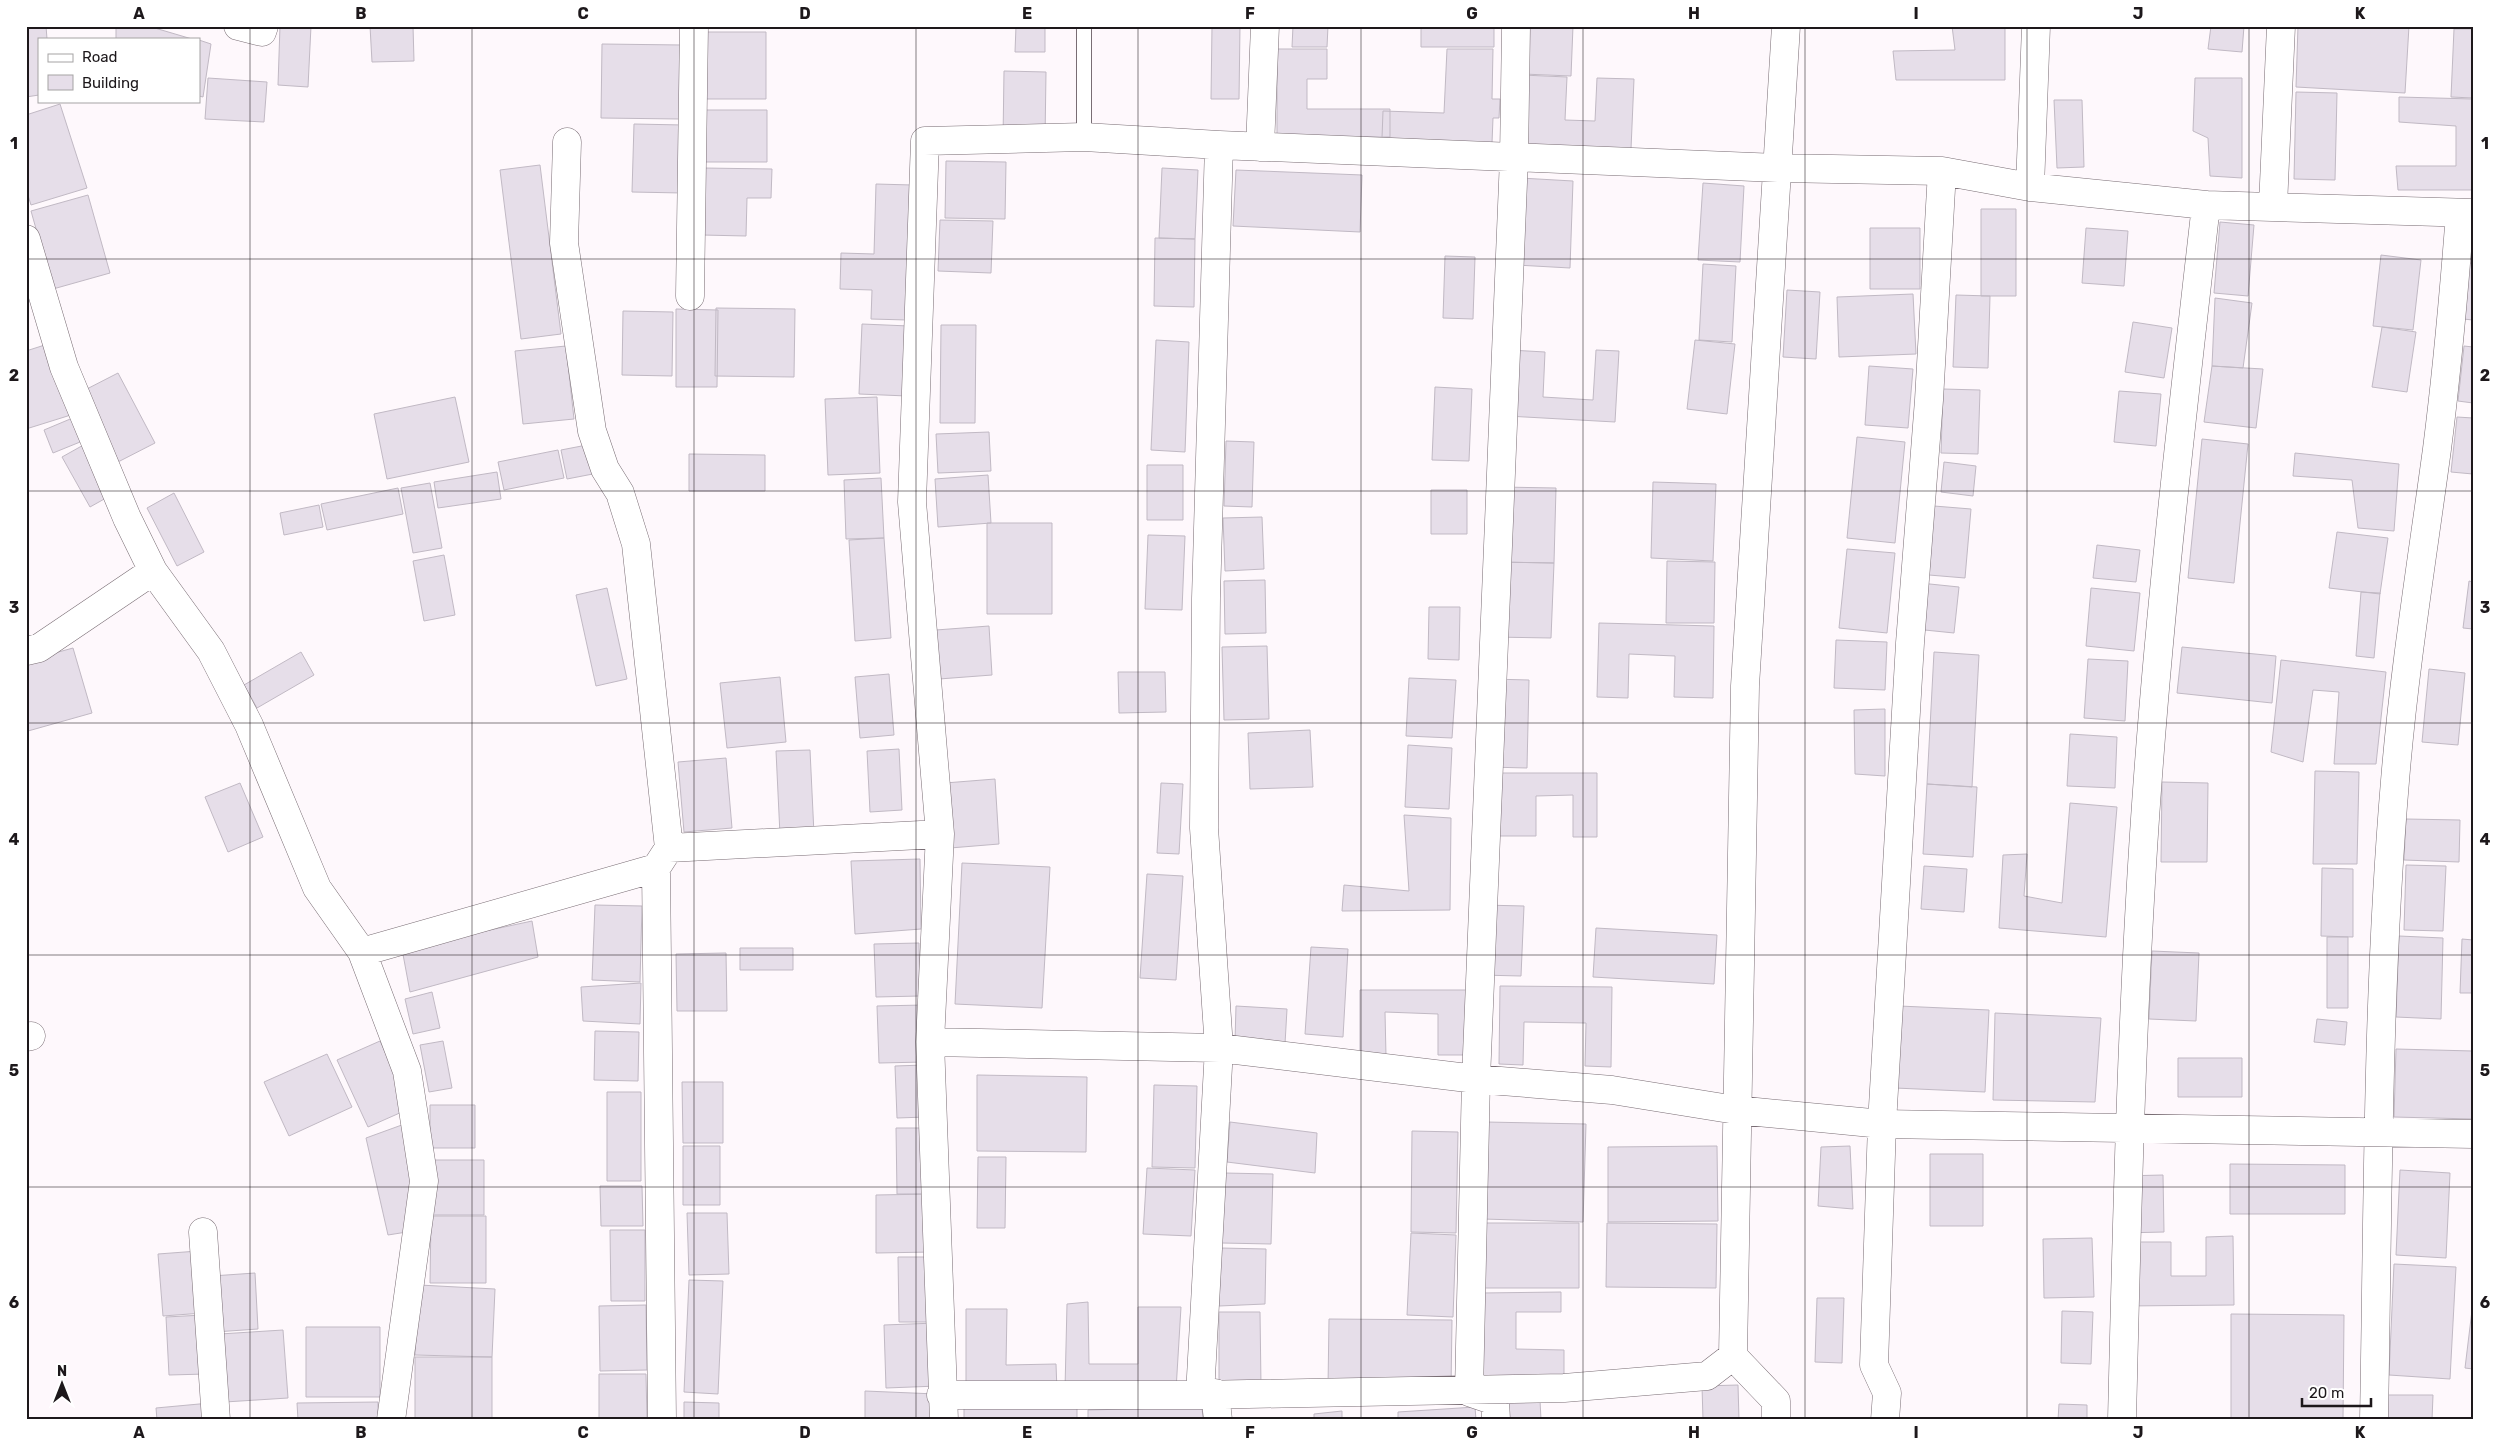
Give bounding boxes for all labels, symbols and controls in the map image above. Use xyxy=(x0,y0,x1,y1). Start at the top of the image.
text: A xyxy=(133,4,145,23)
text: B xyxy=(355,4,367,23)
text: C xyxy=(577,4,589,23)
text: D xyxy=(799,4,811,23)
text: E xyxy=(1022,4,1032,23)
text: F xyxy=(1245,4,1255,23)
text: G xyxy=(1466,4,1478,23)
text: H xyxy=(1688,4,1700,23)
text: I xyxy=(1913,4,1919,23)
text: J xyxy=(2133,4,2143,23)
text: K xyxy=(2355,4,2366,23)
legend xyxy=(38,38,200,102)
text: Road xyxy=(82,48,118,66)
text: Building xyxy=(82,74,139,92)
text: 1 xyxy=(10,134,18,153)
text: 1 xyxy=(2481,134,2489,153)
text: 2 xyxy=(9,366,19,385)
text: 2 xyxy=(2480,366,2490,385)
text: 3 xyxy=(9,598,19,617)
text: 3 xyxy=(2480,598,2490,617)
text: 4 xyxy=(9,830,20,849)
text: 4 xyxy=(2480,830,2491,849)
text: 5 xyxy=(9,1061,19,1080)
text: 5 xyxy=(2480,1061,2490,1080)
text: 6 xyxy=(9,1293,19,1312)
text: 6 xyxy=(2480,1293,2490,1312)
north arrow xyxy=(38,1358,88,1408)
text: N xyxy=(57,1363,67,1380)
scale bar xyxy=(2302,1376,2370,1408)
text: 20 m xyxy=(2309,1384,2344,1402)
text: A xyxy=(133,1423,145,1442)
text: B xyxy=(355,1423,367,1442)
text: C xyxy=(577,1423,589,1442)
text: D xyxy=(799,1423,811,1442)
text: E xyxy=(1022,1423,1032,1442)
text: F xyxy=(1245,1423,1255,1442)
text: G xyxy=(1466,1423,1478,1442)
text: H xyxy=(1688,1423,1700,1442)
text: I xyxy=(1913,1423,1919,1442)
text: J xyxy=(2133,1423,2143,1442)
text: K xyxy=(2355,1423,2366,1442)

